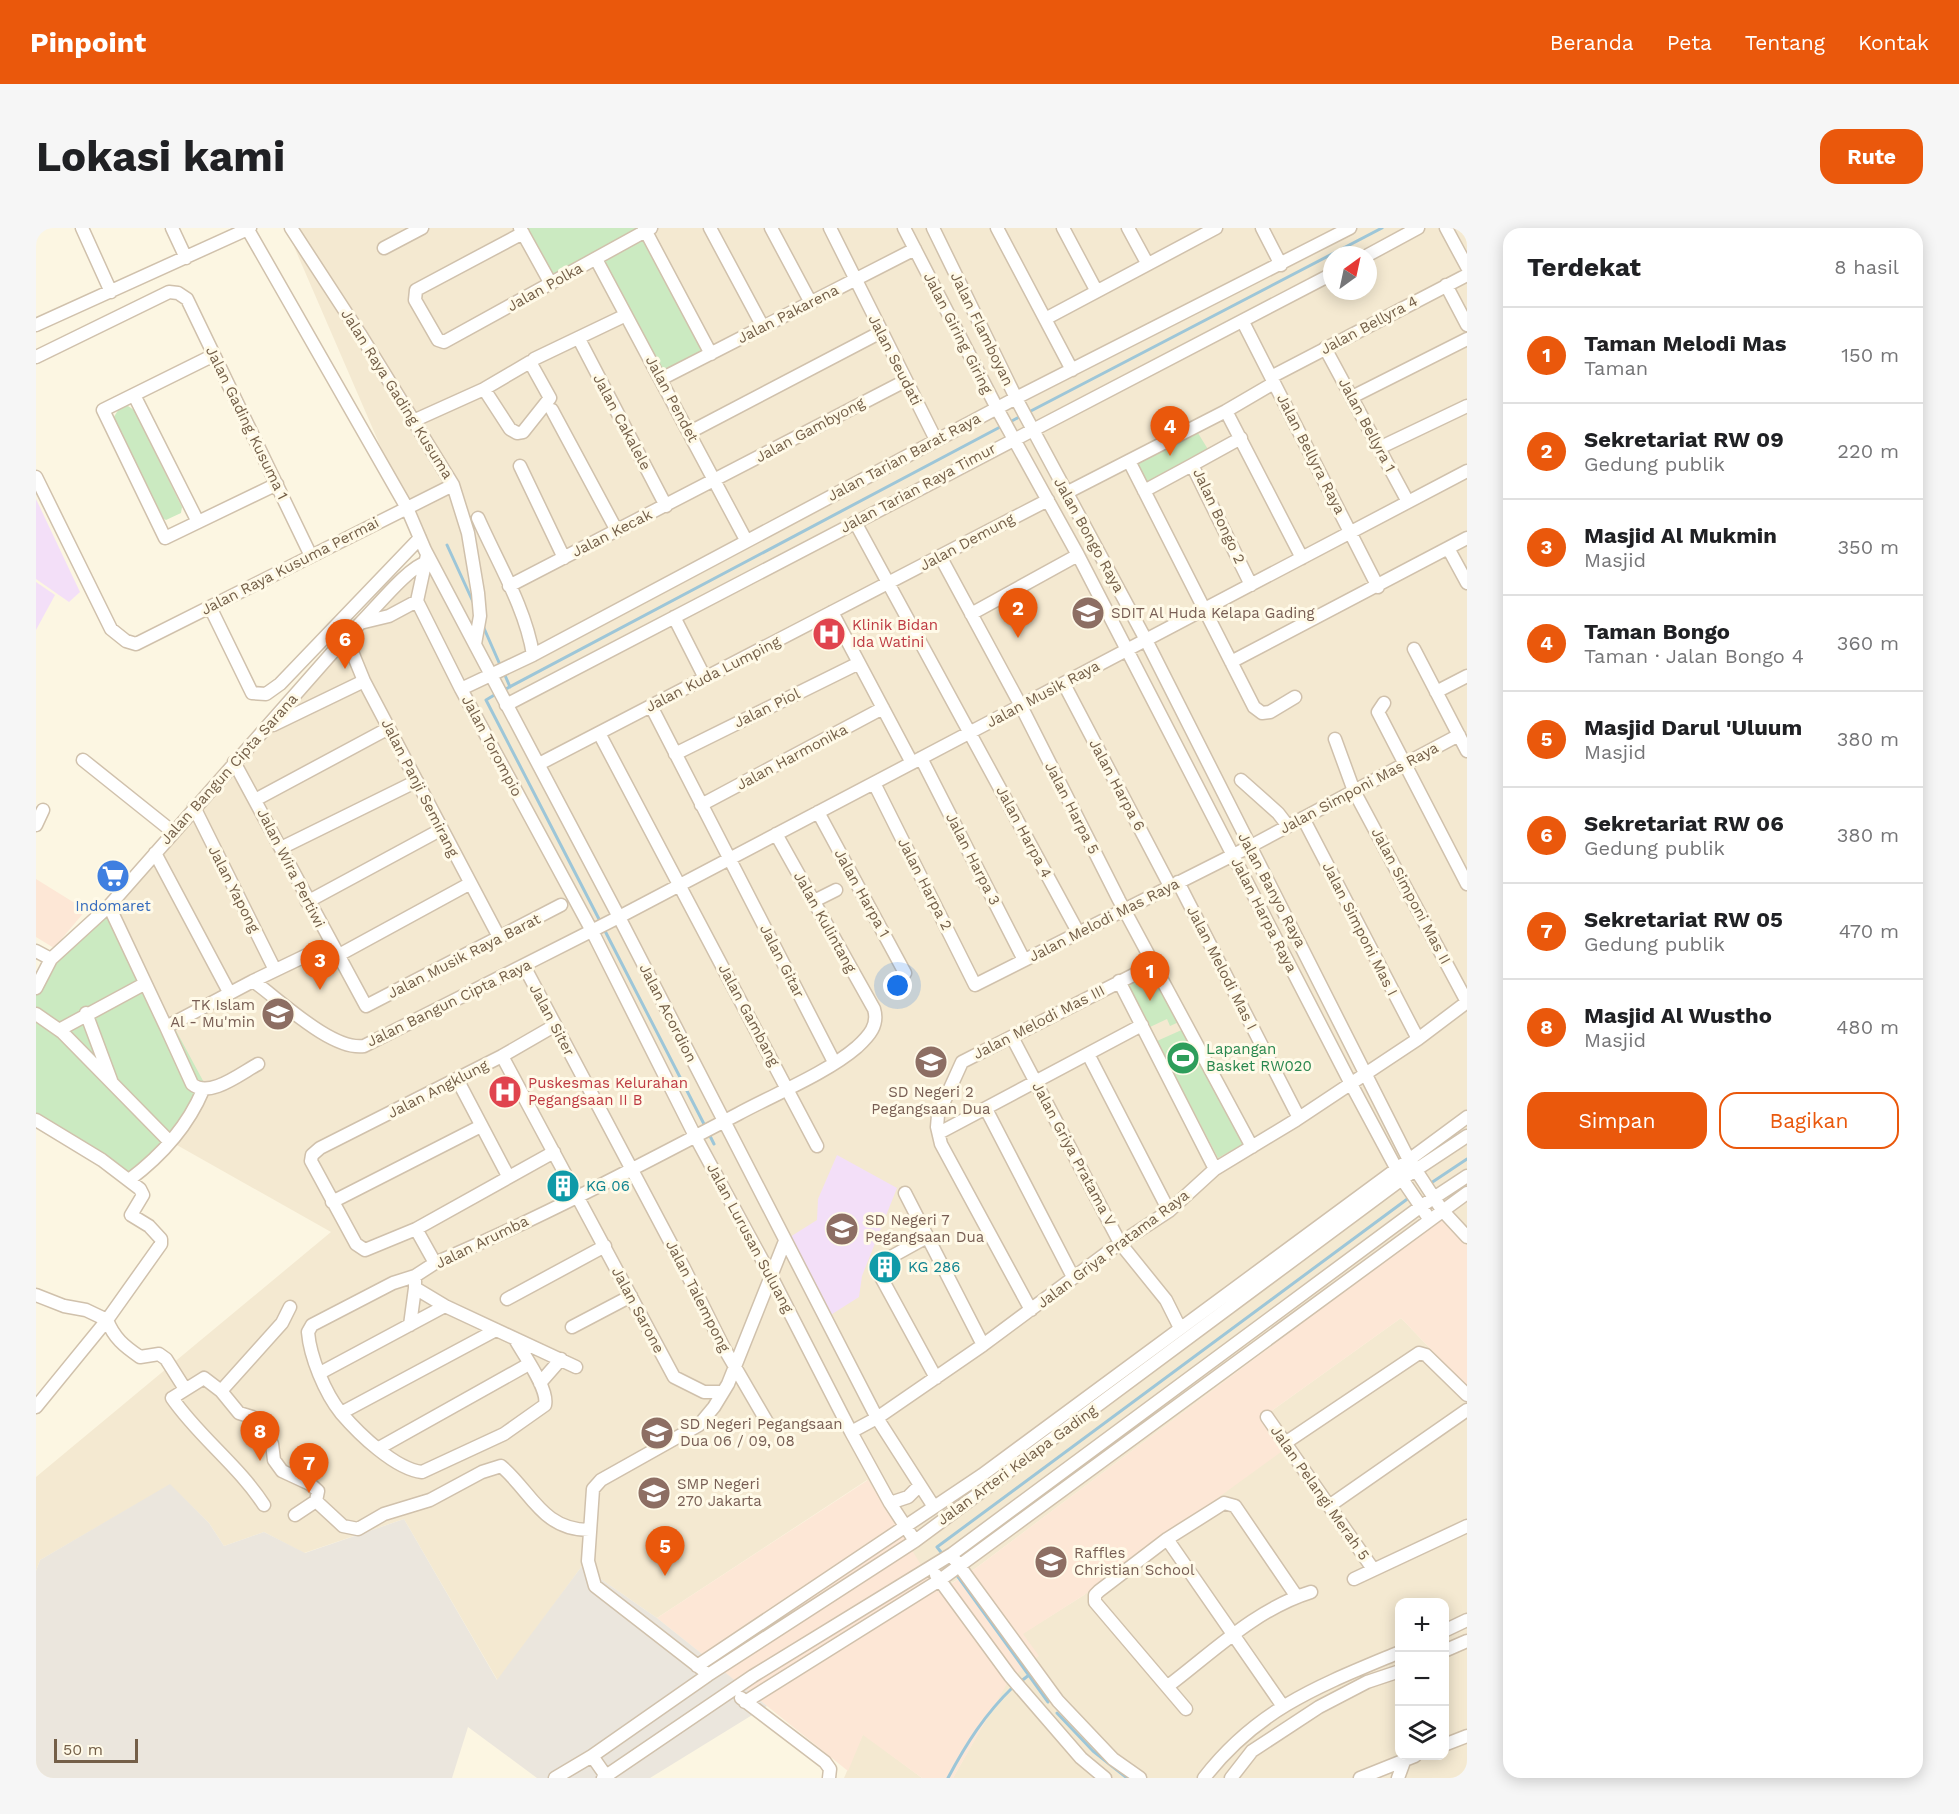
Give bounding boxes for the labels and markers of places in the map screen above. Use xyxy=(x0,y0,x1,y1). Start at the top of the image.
pin: 4 xyxy=(1150,406,1190,456)
pin: 2 xyxy=(998,588,1038,638)
school or university icon: SDIT Al Huda Kelapa Gading xyxy=(1070,595,1106,631)
place label: SDIT Al Huda Kelapa Gading xyxy=(1111,604,1315,622)
hospital icon: Klinik Bidan Ida Watini xyxy=(811,616,847,652)
place label: Klinik Bidan Ida Watini xyxy=(852,616,938,651)
pin: 6 xyxy=(326,620,364,669)
supermarket icon: Indomaret xyxy=(95,858,131,894)
place label: Indomaret xyxy=(75,897,151,915)
pin: 3 xyxy=(300,940,340,990)
pin: 1 xyxy=(1130,952,1170,1001)
place label: TK Islam Al - Mu'min xyxy=(170,996,255,1031)
school or university icon: TK Islam Al - Mu'min xyxy=(260,996,296,1032)
sports icon: Lapangan Basket RW020 xyxy=(1165,1040,1201,1076)
place label: Lapangan Basket RW020 xyxy=(1206,1040,1312,1075)
school or university icon: SD Negeri 2 Pegangsaan Dua xyxy=(913,1044,949,1080)
hospital icon: Puskesmas Kelurahan Pegangsaan II B xyxy=(487,1074,523,1110)
place label: Puskesmas Kelurahan Pegangsaan II B xyxy=(528,1074,688,1109)
place label: SD Negeri 2 Pegangsaan Dua xyxy=(871,1083,991,1118)
building icon: KG 06 xyxy=(545,1168,581,1204)
place label: KG 06 xyxy=(586,1177,630,1195)
school or university icon: SD Negeri 7 Pegangsaan Dua xyxy=(824,1211,860,1247)
place label: SD Negeri 7 Pegangsaan Dua xyxy=(865,1211,985,1246)
building icon: KG 286 xyxy=(867,1249,903,1285)
place label: KG 286 xyxy=(908,1258,960,1276)
pin: 8 xyxy=(240,1412,280,1461)
school or university icon: SD Negeri Pegangsaan Dua 06 / 09, 08 xyxy=(639,1415,675,1451)
place label: SD Negeri Pegangsaan Dua 06 / 09, 08 xyxy=(680,1415,843,1450)
pin: 7 xyxy=(290,1444,328,1493)
school or university icon: SMP Negeri 270 Jakarta xyxy=(636,1475,672,1511)
place label: SMP Negeri 270 Jakarta xyxy=(677,1475,762,1510)
pin: 5 xyxy=(646,1526,684,1576)
school or university icon: Raffles Christian School xyxy=(1033,1544,1069,1580)
place label: Raffles Christian School xyxy=(1074,1544,1195,1579)

